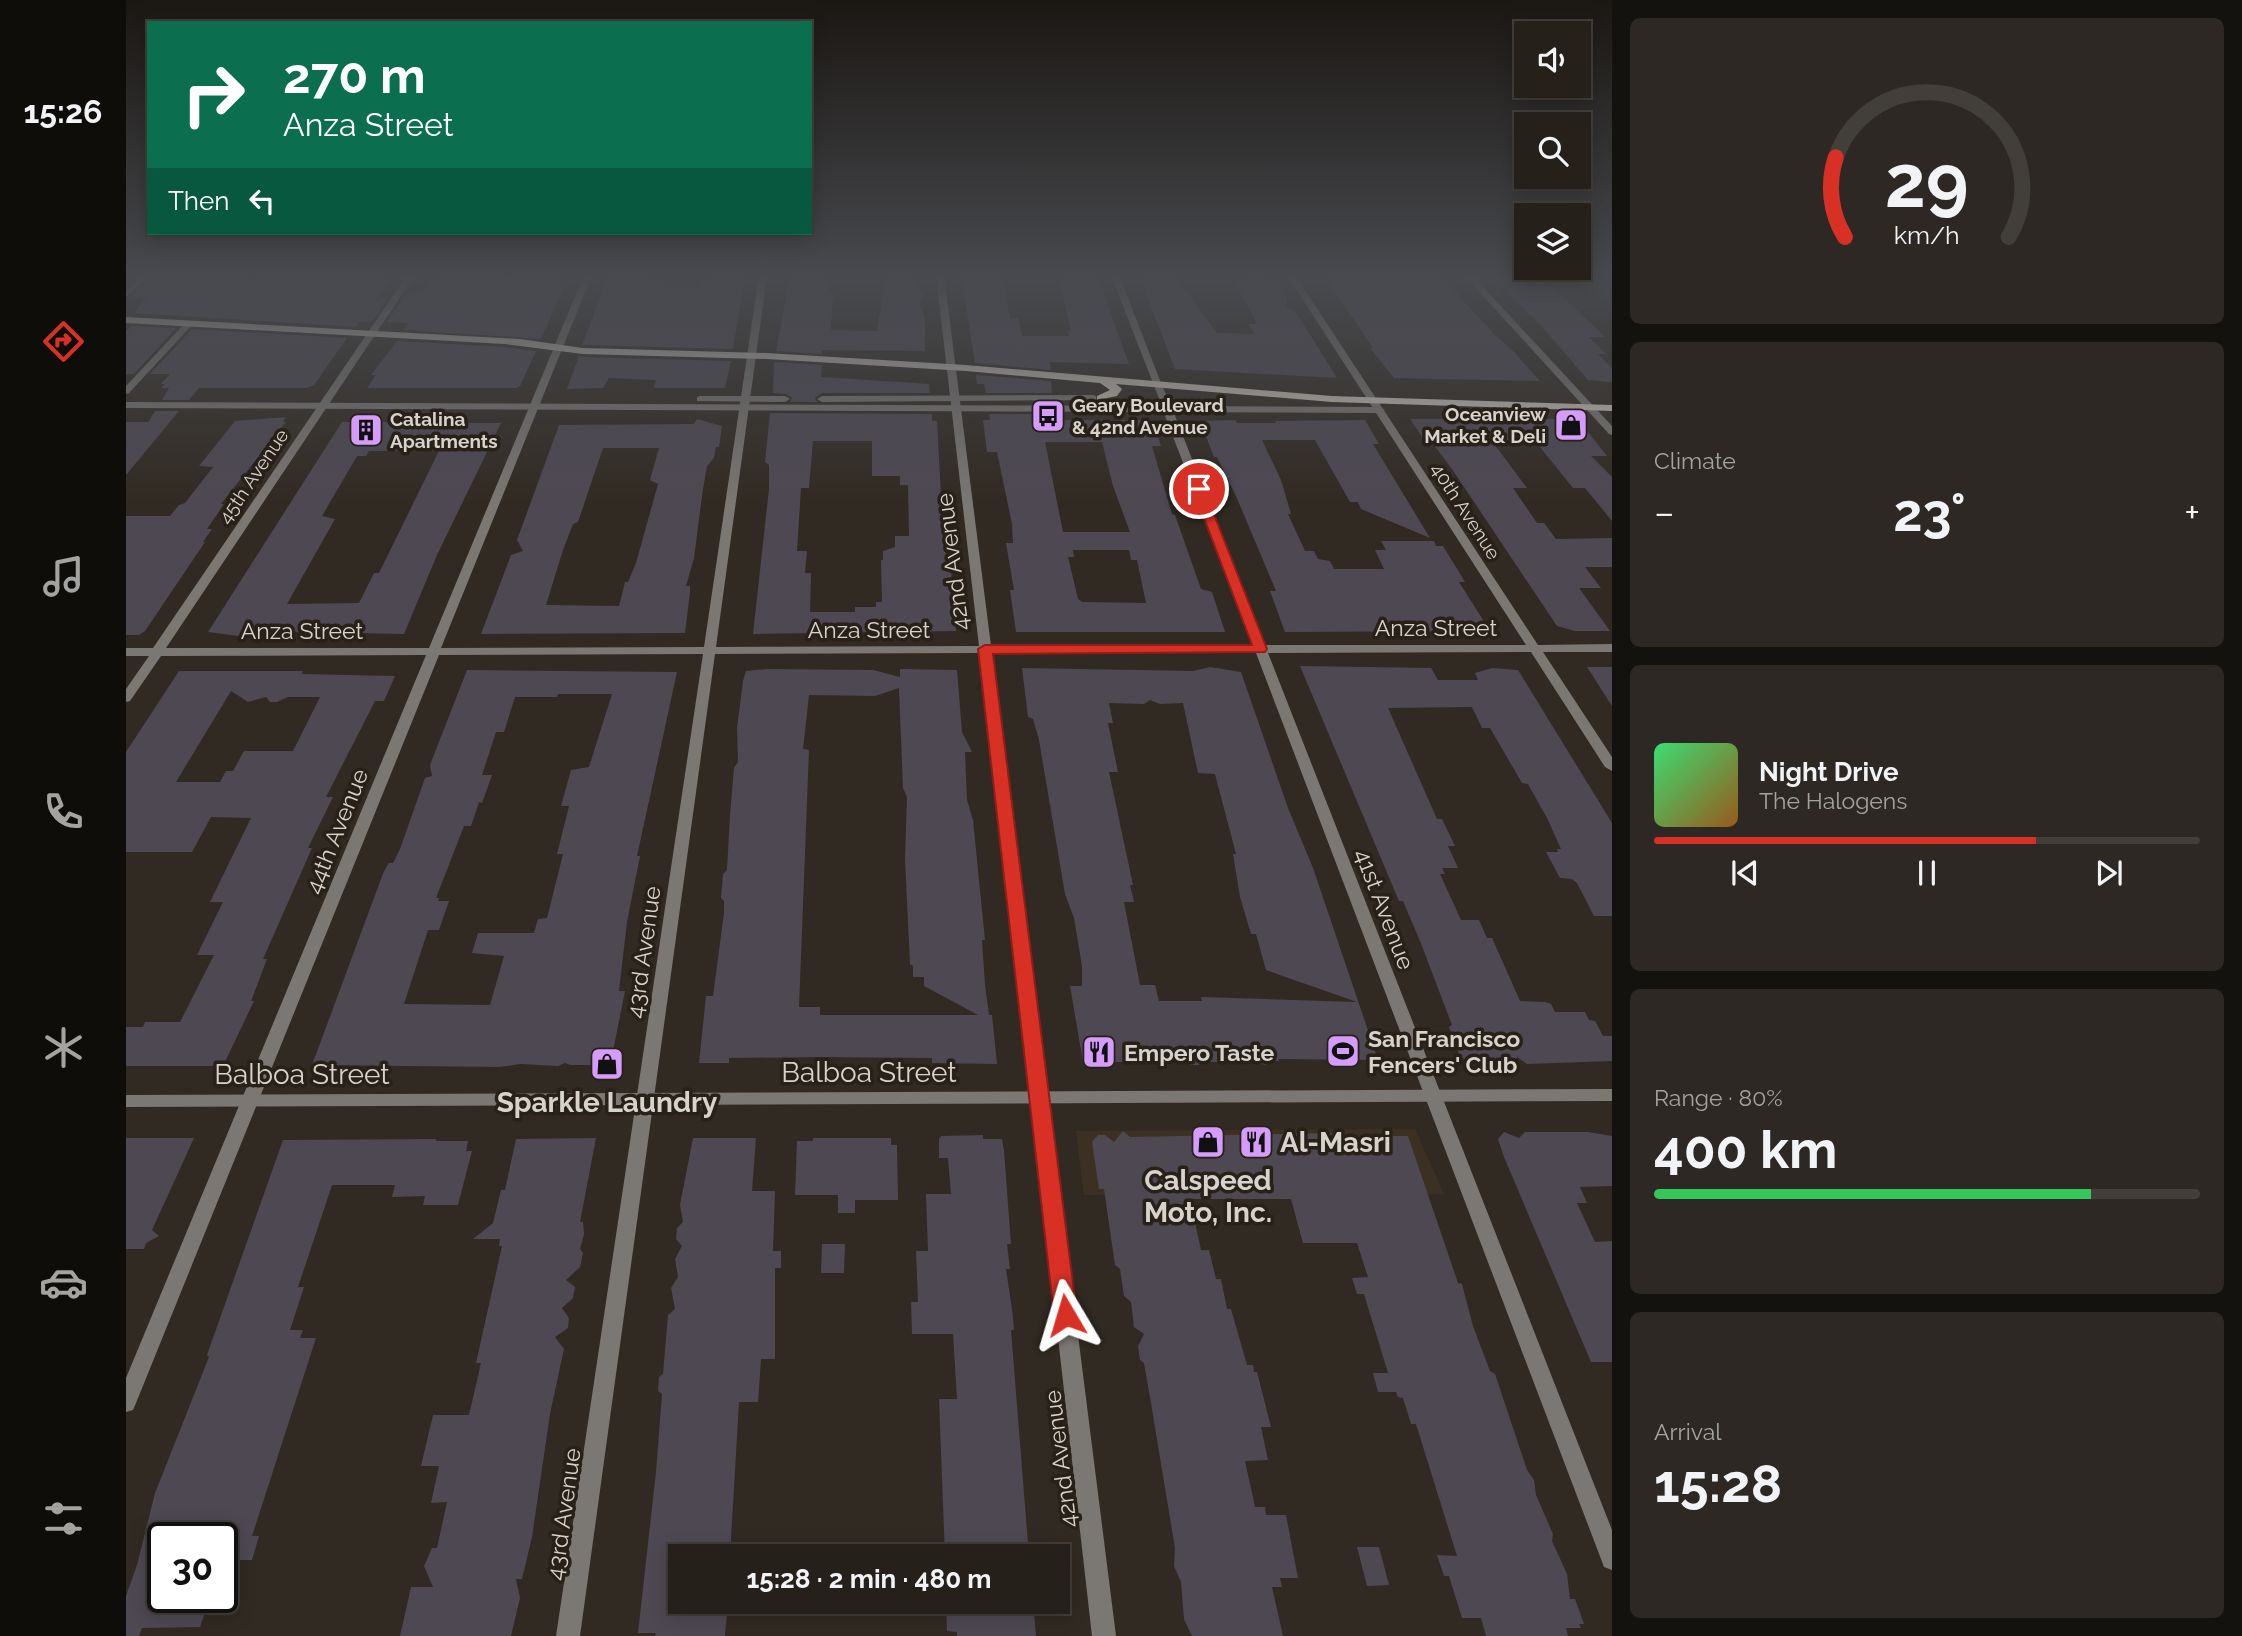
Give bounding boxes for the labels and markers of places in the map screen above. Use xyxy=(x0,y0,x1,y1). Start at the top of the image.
place label: Geary Boulevard & 42nd Avenue xyxy=(1072,394,1224,438)
bus stop icon: Geary Boulevard & 42nd Avenue xyxy=(1029,397,1067,435)
place label: Oceanview Market & Deli xyxy=(1424,403,1546,447)
shop icon: Oceanview Market & Deli xyxy=(1552,406,1590,444)
place label: Catalina Apartments xyxy=(390,408,498,452)
building icon: Catalina Apartments xyxy=(347,411,385,449)
pin xyxy=(1169,459,1229,519)
place label: San Francisco Fencers' Club xyxy=(1368,1025,1520,1078)
sports icon: San Francisco Fencers' Club xyxy=(1324,1032,1362,1070)
restaurant icon: Empero Taste xyxy=(1080,1033,1118,1071)
place label: Empero Taste xyxy=(1124,1039,1275,1066)
shop icon: Sparkle Laundry xyxy=(588,1045,626,1083)
place label: Sparkle Laundry xyxy=(497,1086,718,1119)
shop icon: Calspeed Moto, Inc. xyxy=(1189,1123,1227,1161)
restaurant icon: Al-Masri xyxy=(1237,1123,1275,1161)
place label: Al-Masri xyxy=(1280,1126,1391,1159)
place label: Calspeed Moto, Inc. xyxy=(1144,1164,1272,1229)

